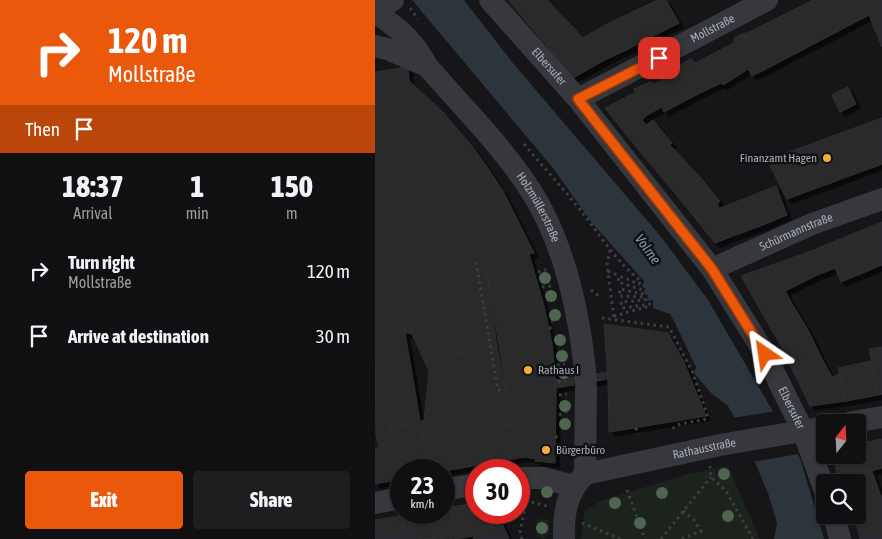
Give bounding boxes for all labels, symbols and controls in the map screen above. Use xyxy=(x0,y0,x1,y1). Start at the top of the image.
street label: Mollstraße xyxy=(688,11,737,46)
icon: right xyxy=(25,20,90,85)
text: 120 m xyxy=(108,20,187,60)
pin xyxy=(638,37,680,79)
icon: arrive xyxy=(645,44,673,72)
street label: Elbersufer xyxy=(529,45,570,88)
text: Mollstraße xyxy=(108,61,195,87)
icon: arrive xyxy=(70,115,98,143)
text: Then xyxy=(25,118,60,140)
place label: Finanzamt Hagen xyxy=(740,151,817,165)
marker: Finanzamt Hagen xyxy=(821,152,833,164)
text: 18:37 xyxy=(62,169,124,203)
text: 1 xyxy=(190,169,204,203)
text: 150 xyxy=(271,169,313,203)
street label: Holzmüllerstraße xyxy=(514,170,563,244)
text: Arrival xyxy=(73,204,112,222)
text: min xyxy=(186,204,209,222)
text: m xyxy=(286,204,298,222)
street label: Schürmannstraße xyxy=(757,210,835,254)
water label: Volme xyxy=(632,231,664,267)
text: Turn right xyxy=(68,251,135,273)
icon: right xyxy=(25,257,53,285)
text: 120 m xyxy=(307,260,350,282)
text: Mollstraße xyxy=(68,273,132,291)
icon: arrive xyxy=(25,322,53,350)
text: Arrive at destination xyxy=(68,325,209,347)
text: 30 m xyxy=(316,325,350,347)
position arrow xyxy=(738,327,790,379)
place label: Rathaus I xyxy=(538,363,579,377)
marker: Rathaus I xyxy=(522,364,534,376)
street label: Elbersufer xyxy=(775,384,808,432)
north arrow xyxy=(816,414,866,464)
map controls xyxy=(816,414,866,524)
street label: Rathausstraße xyxy=(671,435,737,462)
place label: Bürgerbüro xyxy=(556,443,606,457)
marker: Bürgerbüro xyxy=(540,444,552,456)
speed limit sign: 30 xyxy=(465,459,530,524)
button: Exit xyxy=(25,471,183,529)
button: Share xyxy=(193,471,350,529)
text: 23 xyxy=(411,471,434,499)
button: search xyxy=(816,474,866,524)
text: km/h xyxy=(411,497,434,511)

